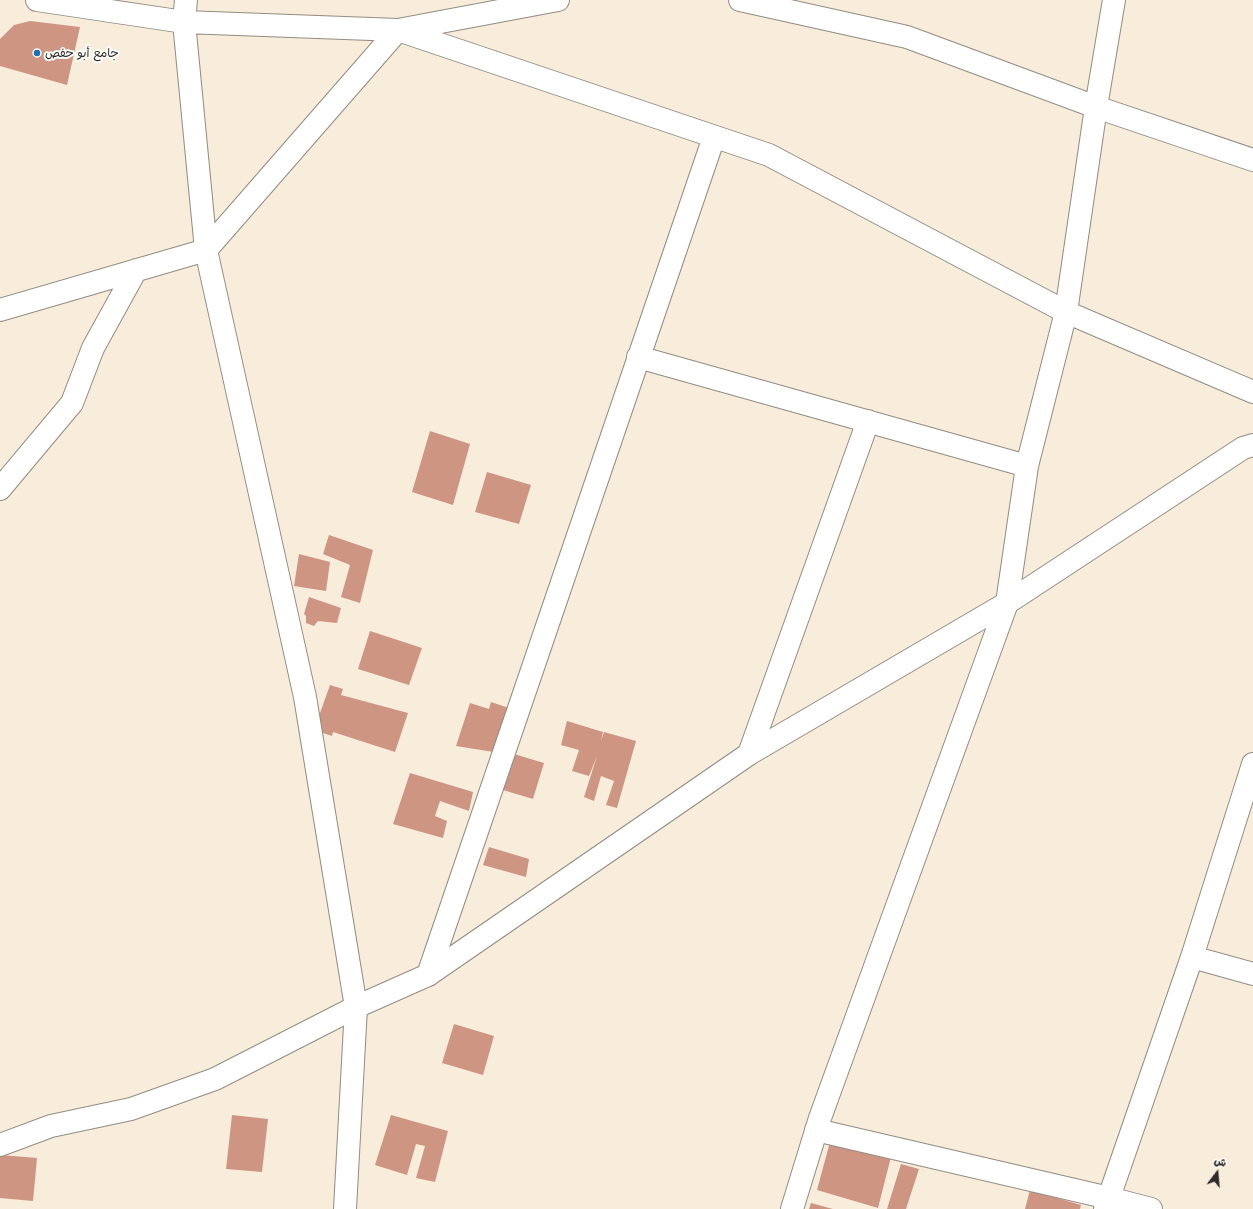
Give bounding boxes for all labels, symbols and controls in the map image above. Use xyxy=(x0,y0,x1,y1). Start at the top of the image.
place label: جامع أبو حفص xyxy=(45,46,119,60)
marker: جامع أبو حفص xyxy=(32,48,42,58)
text: ش xyxy=(1213,1152,1228,1170)
north arrow xyxy=(1197,1153,1237,1193)

